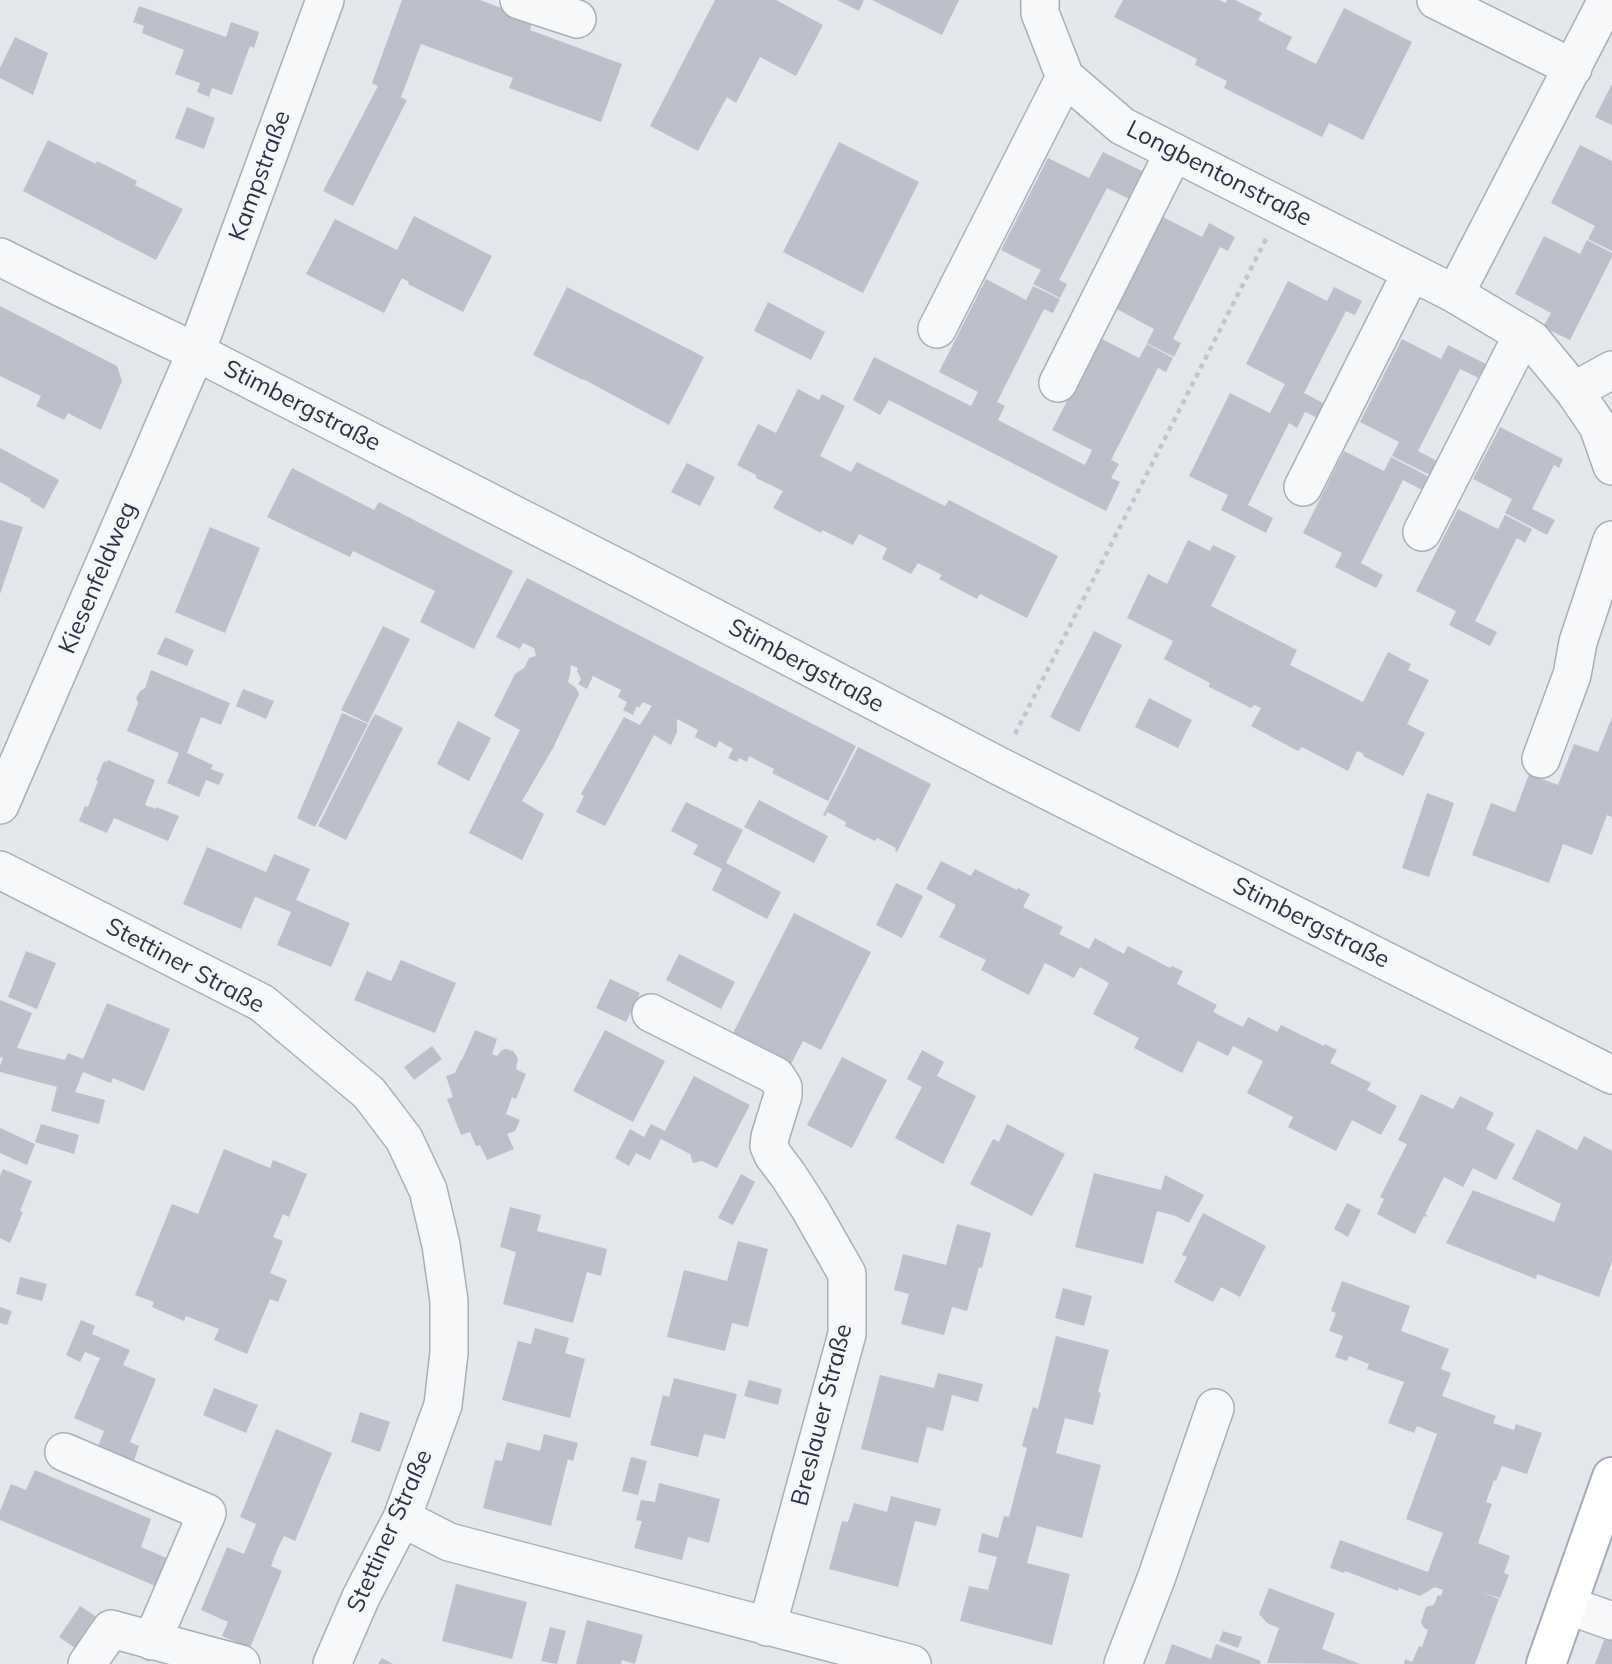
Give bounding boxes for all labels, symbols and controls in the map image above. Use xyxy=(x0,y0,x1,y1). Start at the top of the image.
street label: Kampstraße xyxy=(223,107,297,245)
street label: Longbentonstraße xyxy=(1121,115,1317,233)
street label: Stimbergstraße xyxy=(219,354,385,458)
street label: Kiesenfeldweg xyxy=(53,498,143,658)
street label: Stimbergstraße xyxy=(723,613,889,719)
street label: Stimbergstraße xyxy=(1228,871,1394,975)
street label: Stettiner Straße xyxy=(101,912,269,1020)
street label: Breslauer Straße xyxy=(785,1321,859,1509)
street label: Stettiner Straße xyxy=(341,1445,439,1617)

